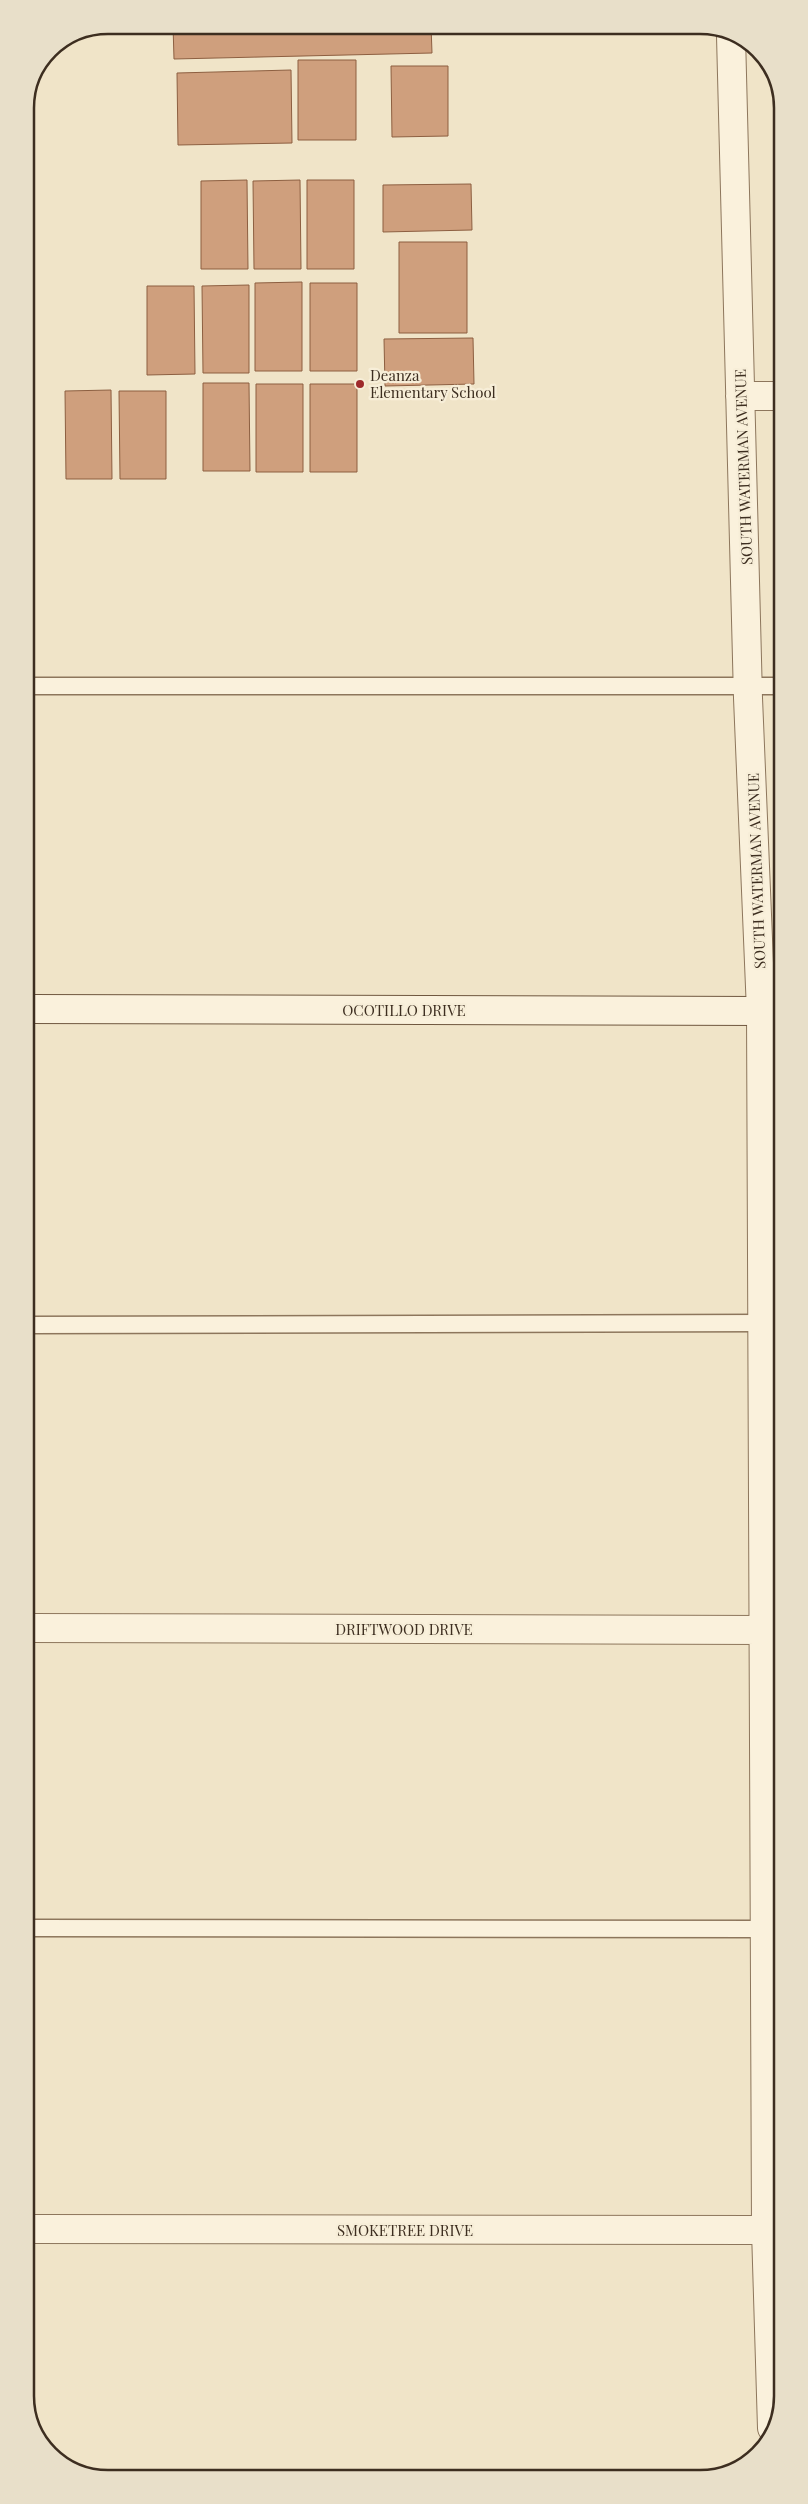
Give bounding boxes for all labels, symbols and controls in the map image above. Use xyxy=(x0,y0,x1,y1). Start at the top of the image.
place label: Deanza Elementary School xyxy=(370,365,496,402)
street label: SOUTH WATERMAN AVENUE xyxy=(730,369,756,565)
marker: Deanza Elementary School xyxy=(354,378,366,390)
street label: SOUTH WATERMAN AVENUE xyxy=(743,773,769,969)
street label: OCOTILLO DRIVE xyxy=(342,1000,466,1020)
street label: DRIFTWOOD DRIVE xyxy=(335,1619,473,1639)
street label: SMOKETREE DRIVE xyxy=(337,2220,473,2240)

